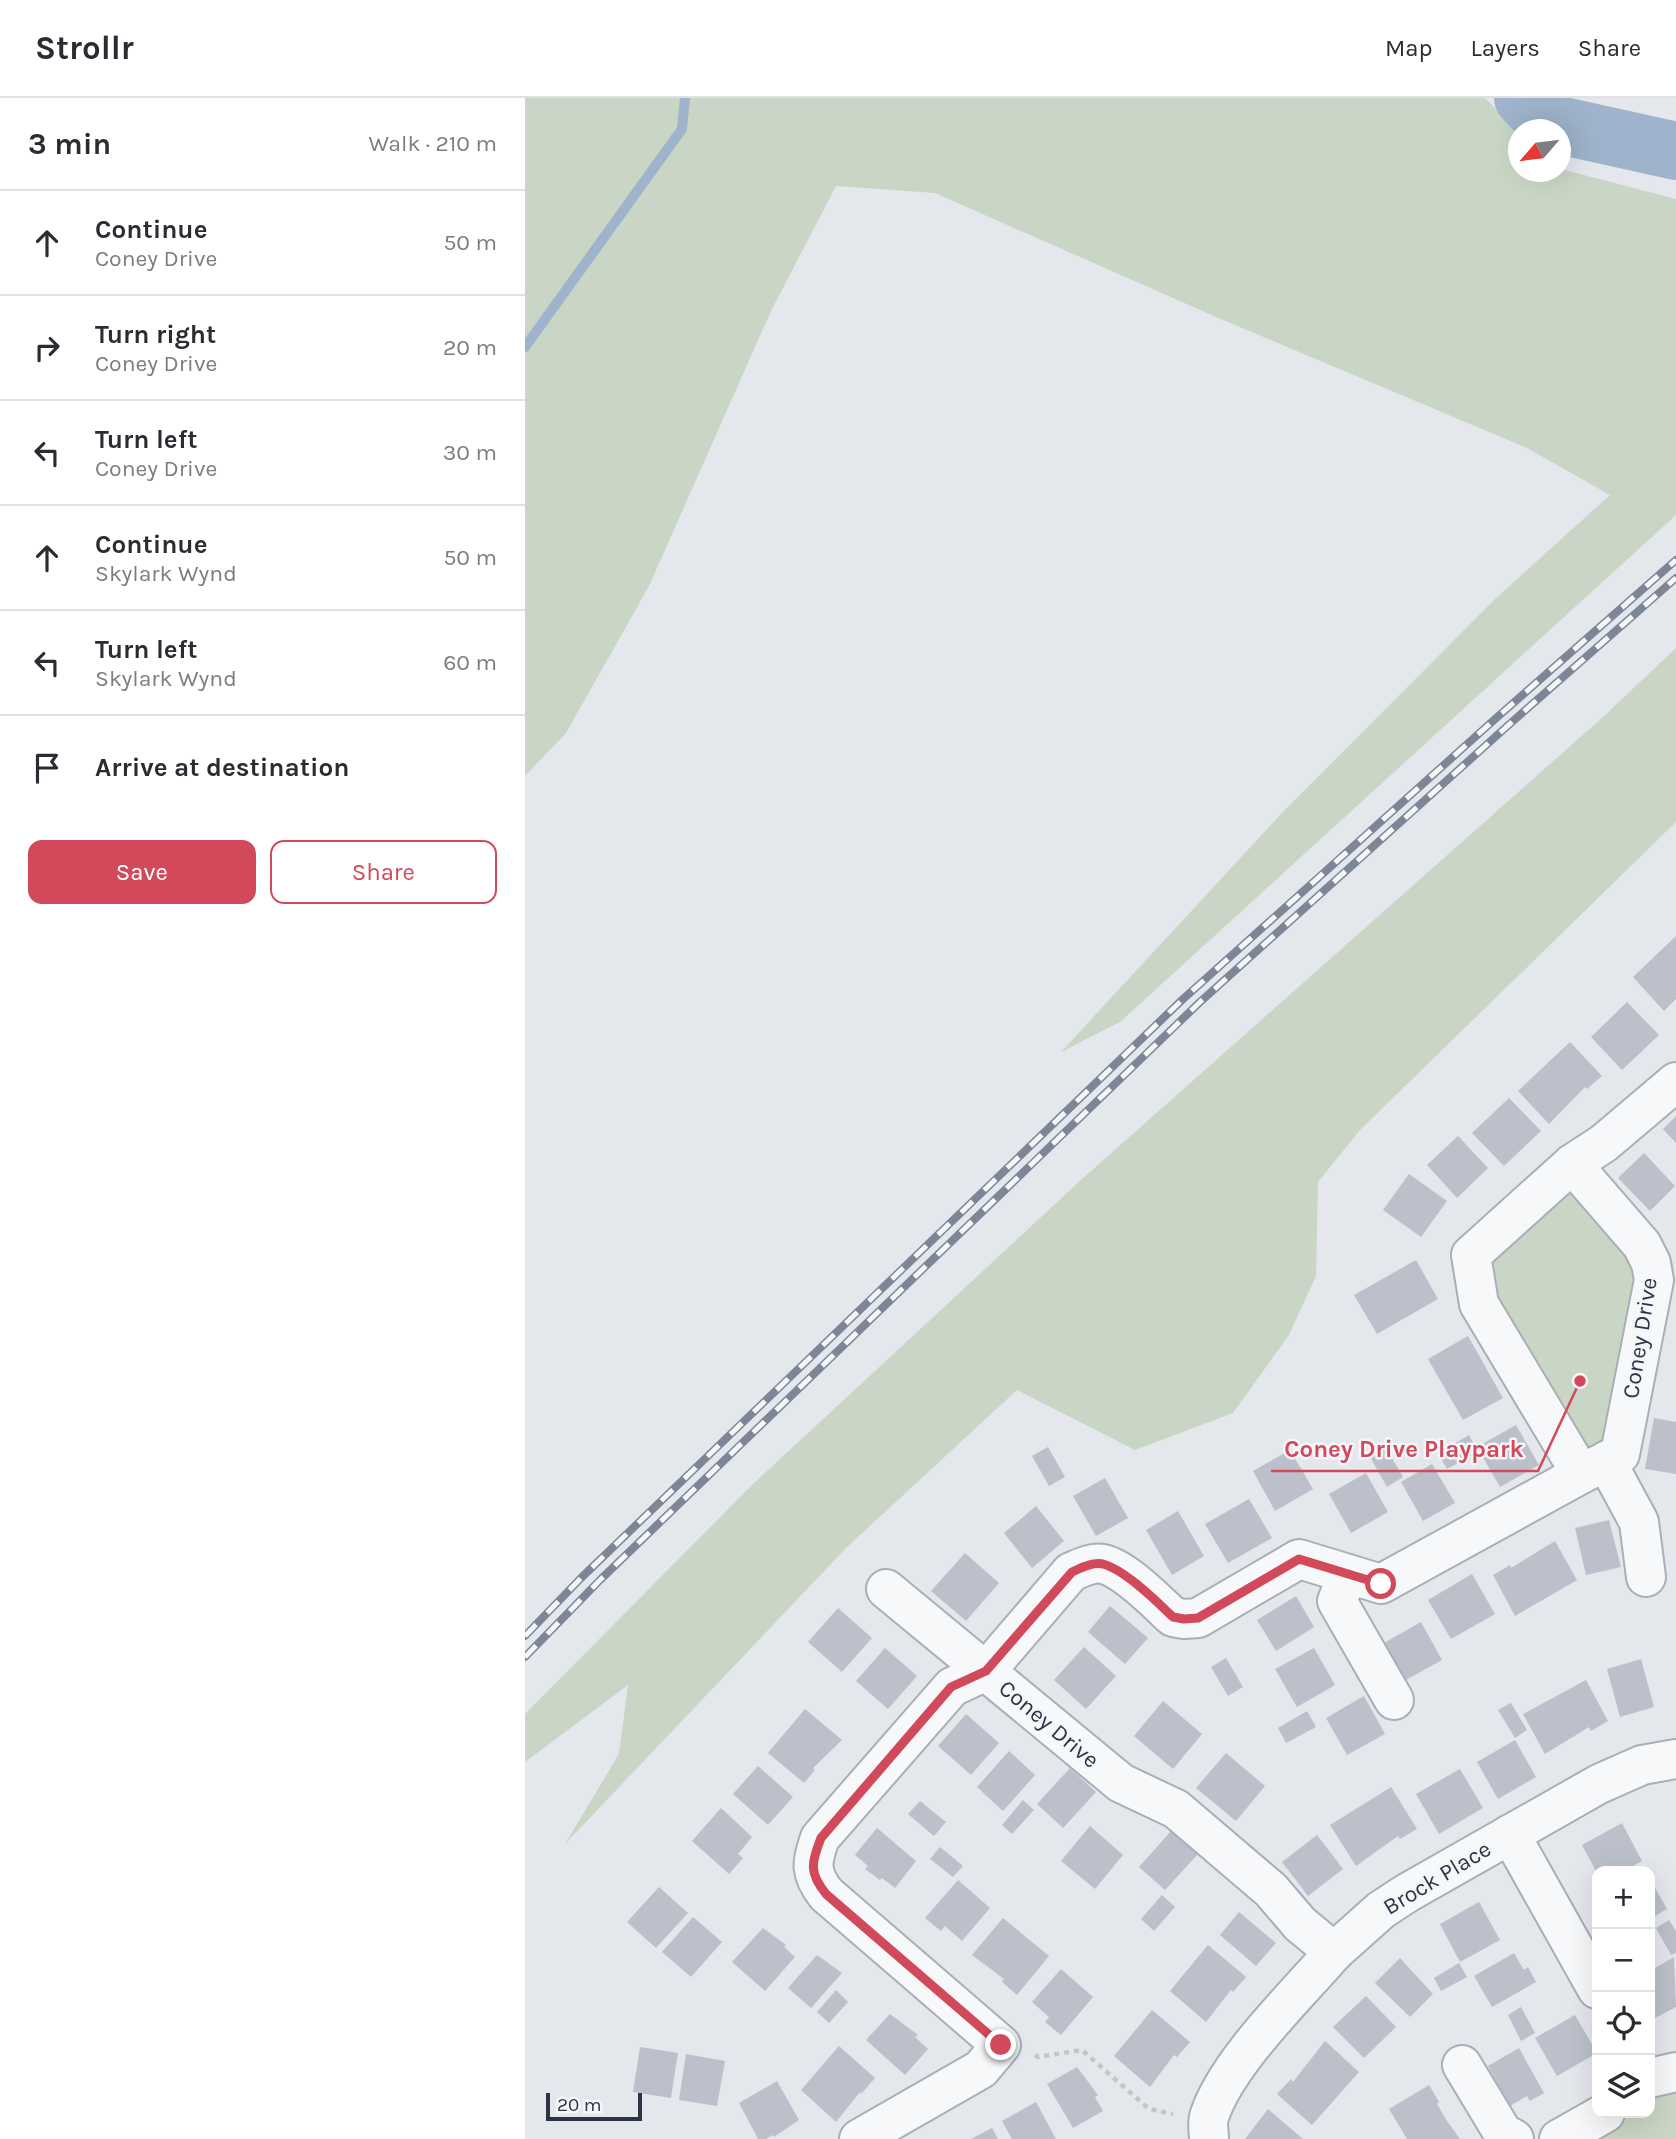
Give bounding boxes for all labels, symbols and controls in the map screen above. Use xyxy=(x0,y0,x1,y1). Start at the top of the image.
text: Strollr xyxy=(35,29,134,67)
text: Map xyxy=(1385,34,1433,62)
text: Layers xyxy=(1471,34,1540,62)
text: Share xyxy=(1578,34,1641,62)
north arrow xyxy=(1508,119,1571,182)
text: 3 min xyxy=(28,126,111,162)
text: Walk · 210 m xyxy=(369,130,497,157)
text: Continue xyxy=(95,214,207,245)
icon: ahead xyxy=(28,224,66,262)
text: 50 m xyxy=(443,229,497,256)
text: Coney Drive xyxy=(95,245,217,272)
text: Turn right xyxy=(95,319,216,350)
icon: right xyxy=(28,329,66,367)
text: 20 m xyxy=(443,334,497,361)
text: Coney Drive xyxy=(95,350,217,377)
text: Turn left xyxy=(95,424,197,455)
icon: left xyxy=(28,434,66,472)
text: 30 m xyxy=(443,439,497,466)
text: Coney Drive xyxy=(95,455,217,482)
text: Continue xyxy=(95,529,207,560)
icon: ahead xyxy=(28,539,66,577)
text: 50 m xyxy=(443,544,497,571)
text: Skylark Wynd xyxy=(95,560,237,587)
text: Turn left xyxy=(95,634,197,665)
icon: left xyxy=(28,644,66,682)
text: 60 m xyxy=(443,649,497,676)
text: Skylark Wynd xyxy=(95,665,237,692)
icon: arrive xyxy=(28,749,66,787)
text: Arrive at destination xyxy=(95,752,349,783)
button: Save xyxy=(28,840,256,904)
button: Share xyxy=(270,840,497,904)
street label: Coney Drive xyxy=(1617,1276,1663,1400)
callout: Coney Drive Playpark xyxy=(1271,1426,1538,1471)
text: Coney Drive Playpark xyxy=(1284,1435,1524,1463)
route start xyxy=(1365,1568,1396,1599)
street label: Coney Drive xyxy=(993,1674,1105,1774)
street label: Brock Place xyxy=(1378,1835,1496,1921)
map controls xyxy=(1592,1866,1655,2118)
button: + xyxy=(1592,1866,1655,1929)
button: − xyxy=(1592,1929,1655,1992)
button: locate xyxy=(1592,1992,1655,2055)
route end xyxy=(985,2029,1016,2060)
button: layers xyxy=(1592,2055,1655,2118)
scale bar xyxy=(546,2090,642,2122)
text: 20 m xyxy=(557,2094,602,2116)

